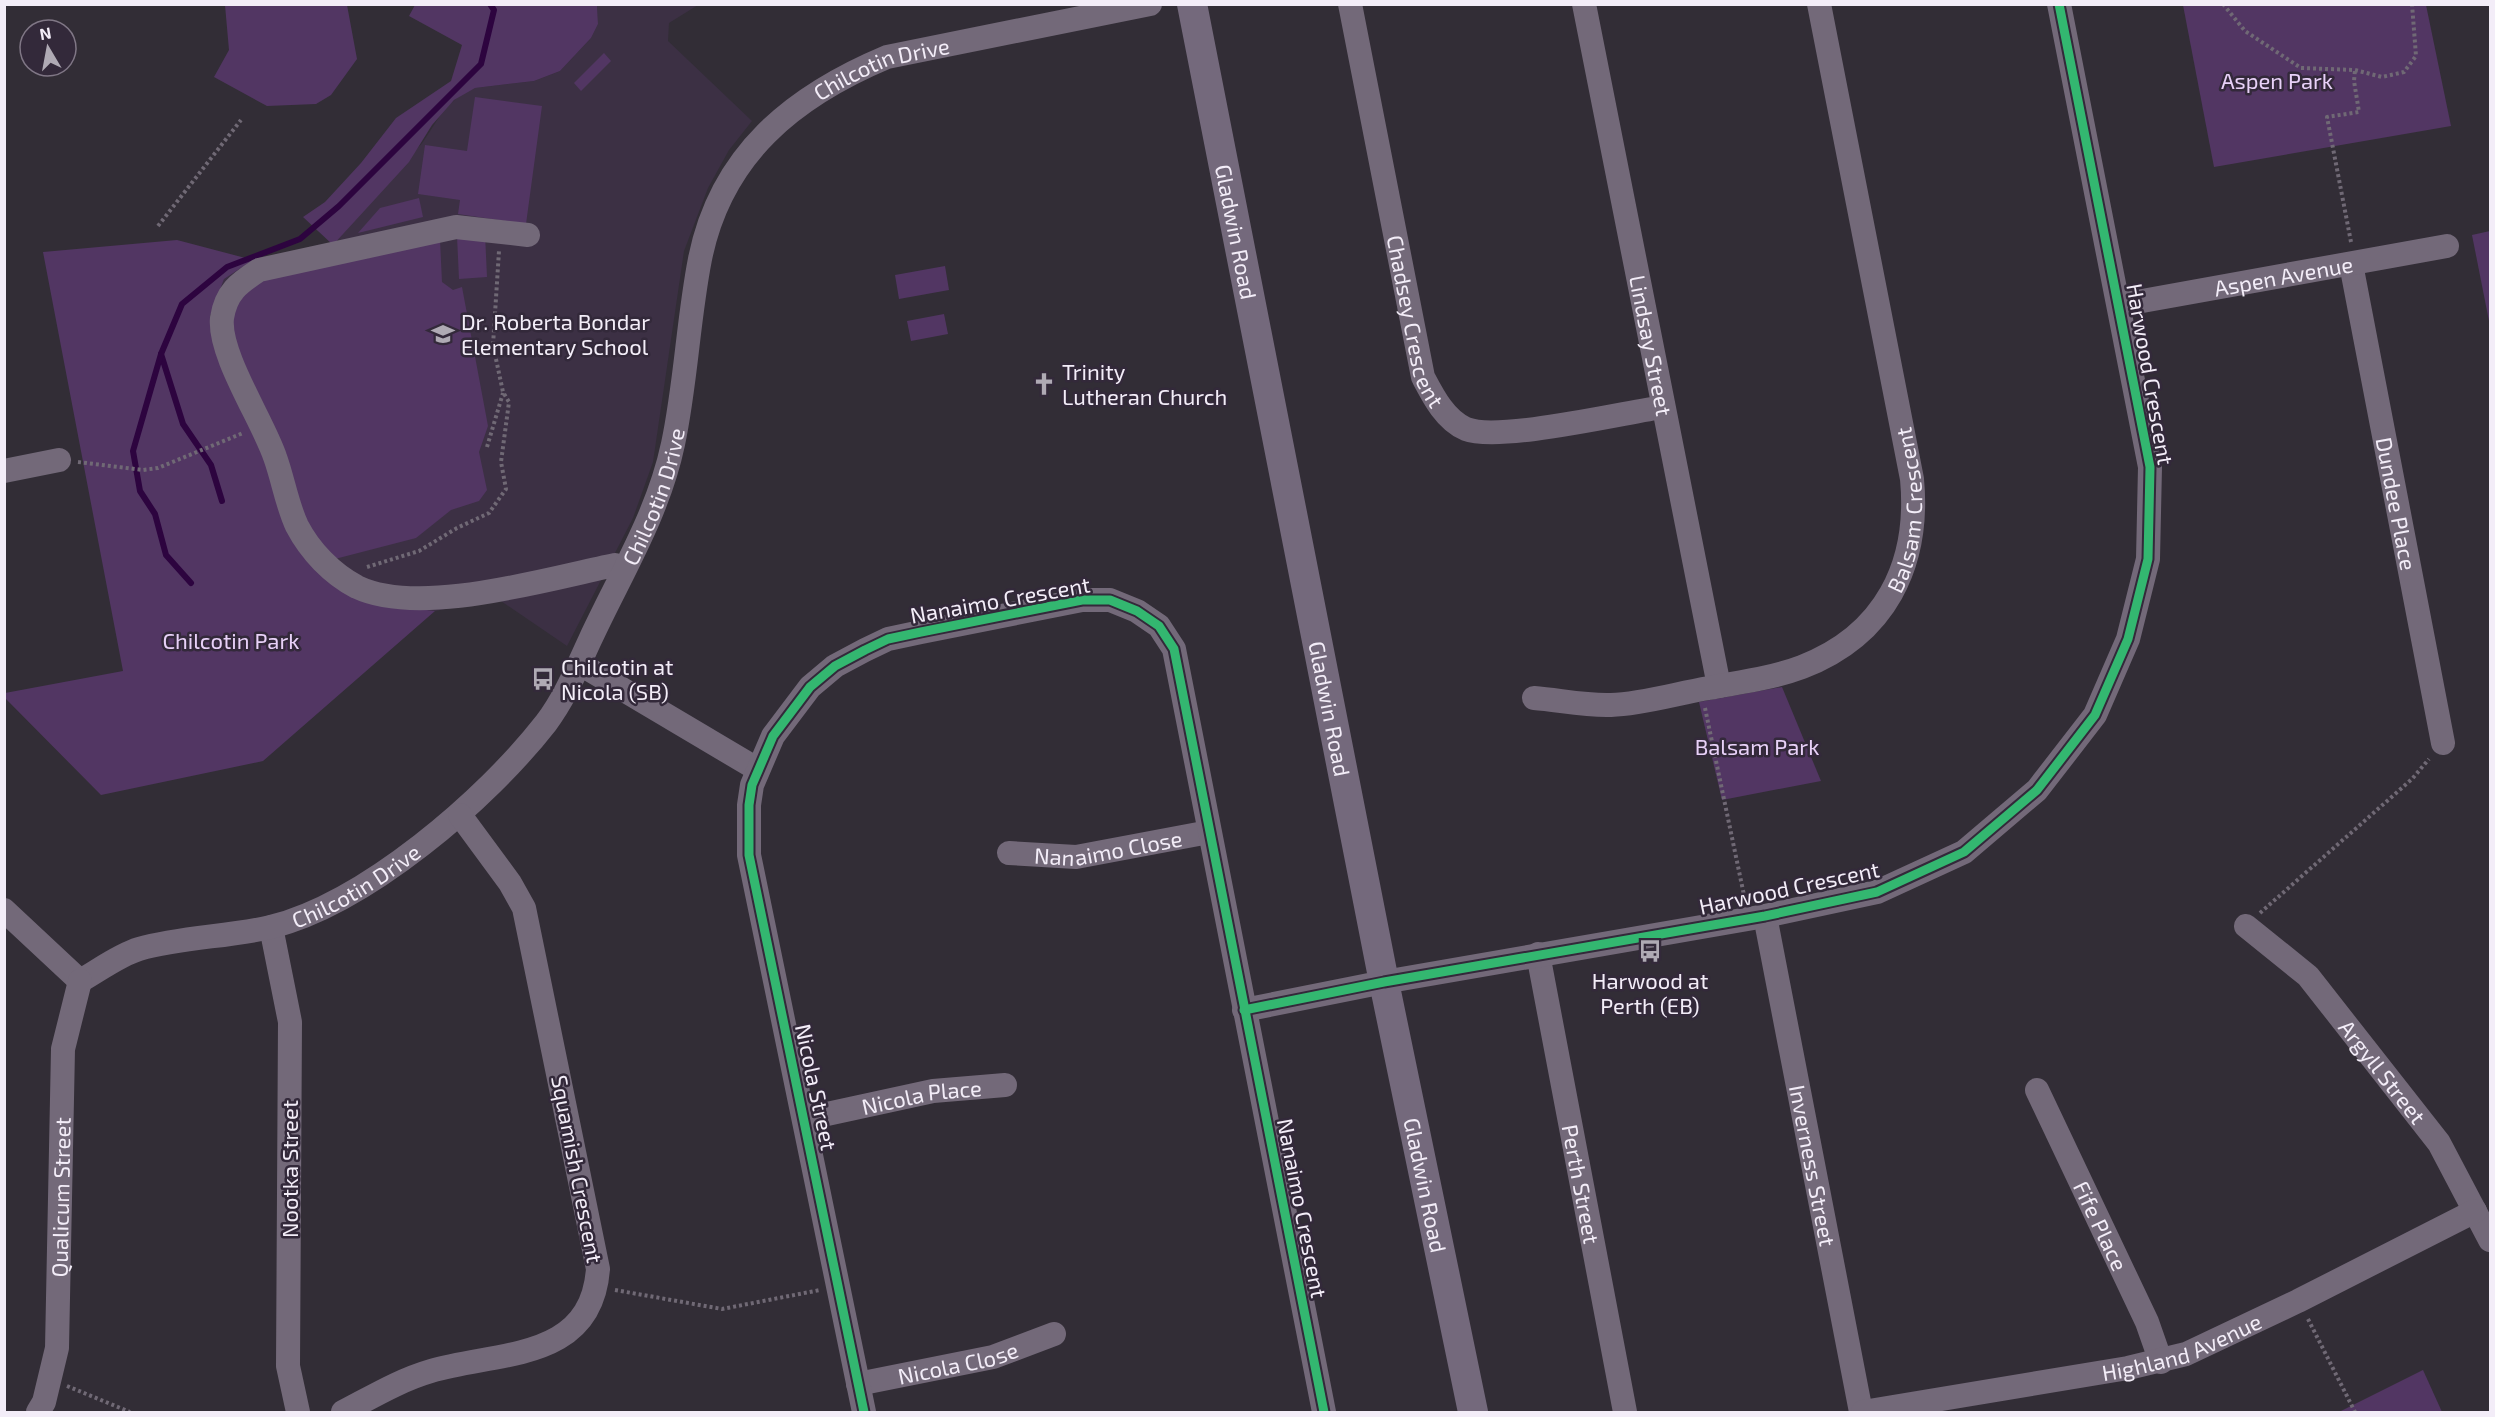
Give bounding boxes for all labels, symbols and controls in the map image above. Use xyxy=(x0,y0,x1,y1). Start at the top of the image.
north arrow xyxy=(18,18,78,78)
text: N xyxy=(38,22,53,43)
street label: Chilcotin Drive xyxy=(808,32,952,105)
park label: Aspen Park xyxy=(2221,67,2333,93)
street label: Gladwin Road xyxy=(1211,162,1263,301)
street label: Chadsey Crescent xyxy=(1382,233,1450,412)
street label: Aspen Avenue xyxy=(2212,250,2355,301)
street label: Lindsay Street xyxy=(1625,273,1678,418)
street label: Harwood Crescent xyxy=(2122,281,2180,467)
place label: Dr. Roberta Bondar Elementary School xyxy=(461,308,650,359)
school or university icon: Dr. Roberta Bondar Elementary School xyxy=(430,321,456,347)
place label: Trinity Lutheran Church xyxy=(1062,358,1227,409)
church icon: Trinity Lutheran Church xyxy=(1031,371,1057,397)
street label: Balsam Crescent xyxy=(1881,425,1926,597)
street label: Chilcotin Drive xyxy=(616,426,689,569)
street label: Dundee Place xyxy=(2372,435,2423,572)
street label: Nanaimo Crescent xyxy=(908,570,1092,628)
park label: Chilcotin Park xyxy=(163,627,299,653)
street label: Gladwin Road xyxy=(1304,639,1356,778)
place label: Chilcotin at Nicola (SB) xyxy=(561,653,673,704)
bus stop icon: Chilcotin at Nicola (SB) xyxy=(530,666,556,692)
park label: Balsam Park xyxy=(1695,733,1819,759)
street label: Nanaimo Close xyxy=(1034,824,1184,870)
street label: Chilcotin Drive xyxy=(288,838,425,933)
street label: Harwood Crescent xyxy=(1696,855,1882,919)
bus stop icon: Harwood at Perth (EB) xyxy=(1637,938,1663,964)
place label: Harwood at Perth (EB) xyxy=(1592,967,1708,1018)
street label: Argyll Street xyxy=(2334,1014,2432,1129)
street label: Nicola Street xyxy=(791,1021,843,1153)
street label: Squamish Crescent xyxy=(547,1073,609,1265)
street label: Nicola Place xyxy=(859,1074,983,1119)
street label: Inverness Street xyxy=(1785,1082,1842,1248)
street label: Nootka Street xyxy=(276,1100,302,1238)
street label: Gladwin Road xyxy=(1399,1115,1453,1255)
street label: Nanaimo Crescent xyxy=(1273,1116,1333,1300)
street label: Qualicum Street xyxy=(45,1117,75,1278)
street label: Perth Street xyxy=(1558,1122,1606,1246)
street label: Fife Place xyxy=(2069,1176,2134,1275)
street label: Highland Avenue xyxy=(2100,1307,2265,1385)
street label: Nicola Close xyxy=(896,1336,1021,1389)

